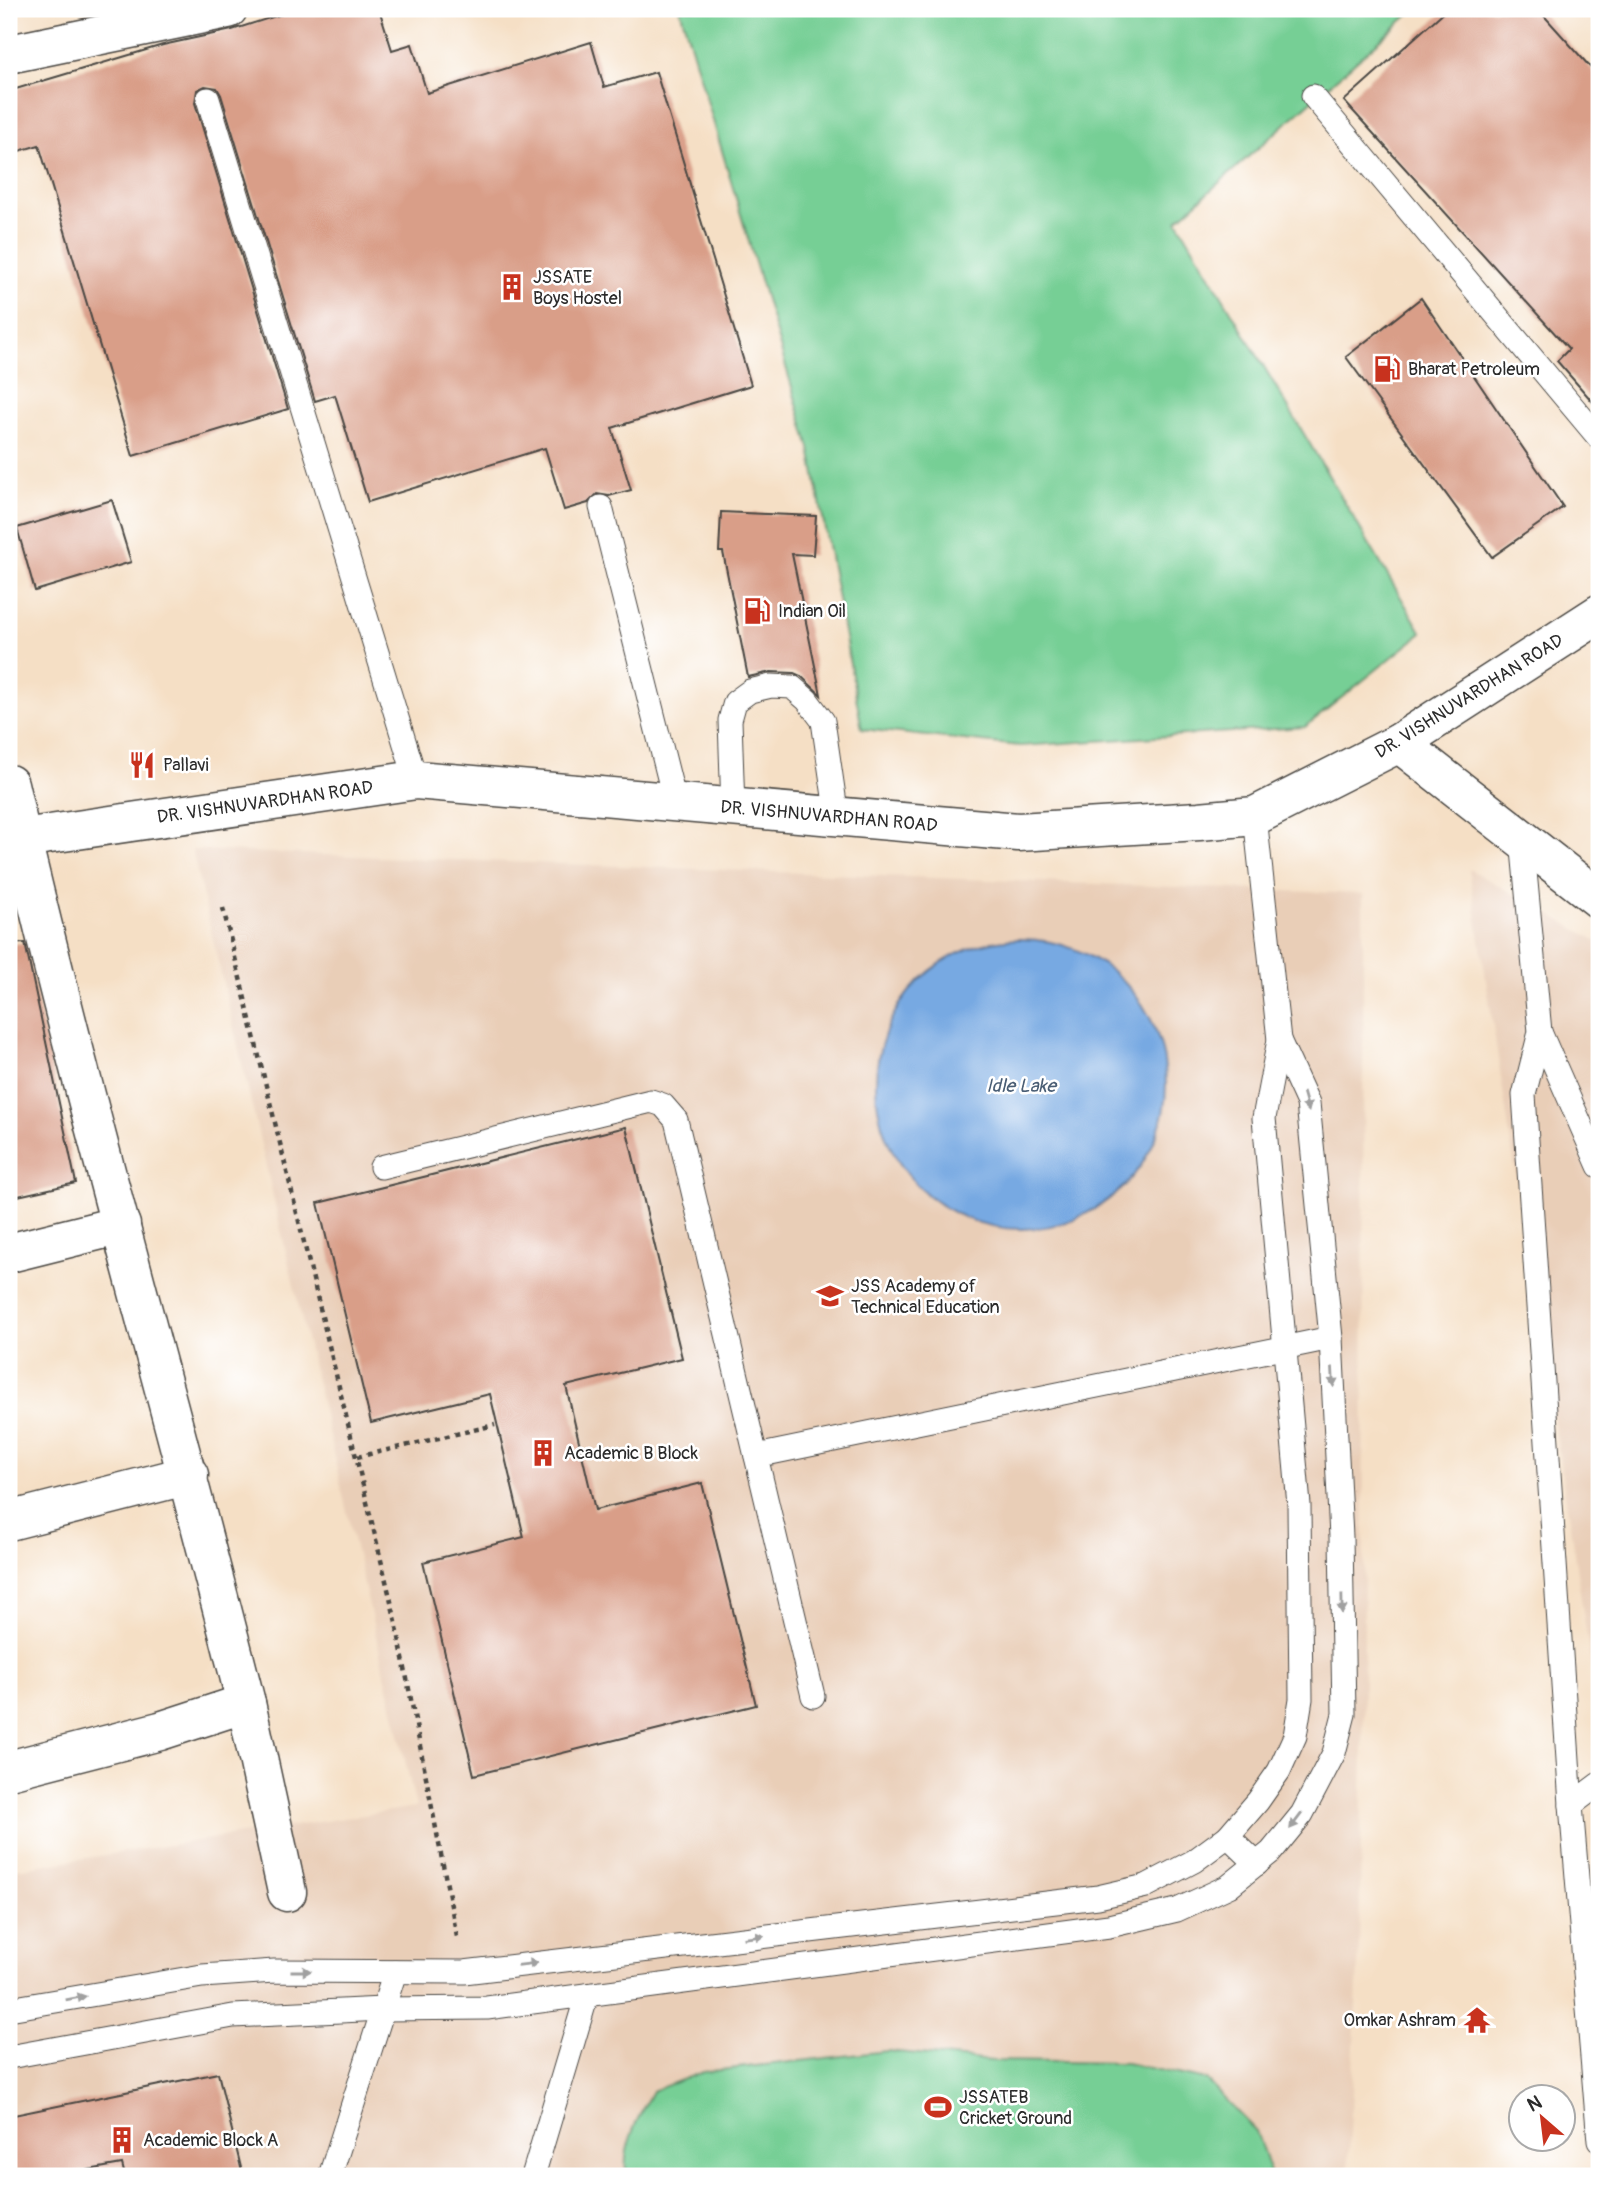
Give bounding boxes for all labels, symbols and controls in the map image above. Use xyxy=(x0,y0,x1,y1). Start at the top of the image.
place label: JSSATE Boys Hostel xyxy=(533,266,622,310)
building icon: JSSATE Boys Hostel xyxy=(497,272,527,302)
fuel station icon: Bharat Petroleum xyxy=(1372,354,1402,384)
place label: Bharat Petroleum xyxy=(1408,358,1540,381)
fuel station icon: Indian Oil xyxy=(742,596,772,626)
place label: Indian Oil xyxy=(778,600,846,623)
street label: DR. VISHNUVARDHAN ROAD xyxy=(1371,629,1568,764)
restaurant icon: Pallavi xyxy=(127,750,157,780)
place label: Pallavi xyxy=(163,754,209,777)
street label: DR. VISHNUVARDHAN ROAD xyxy=(156,776,375,829)
street label: DR. VISHNUVARDHAN ROAD xyxy=(719,796,938,837)
water label: Idle Lake xyxy=(986,1074,1057,1098)
one-way arrow xyxy=(1301,1092,1311,1113)
place label: JSS Academy of Technical Education xyxy=(851,1275,1000,1319)
school or university icon: JSS Academy of Technical Education xyxy=(815,1281,845,1311)
one-way arrow xyxy=(1328,1366,1339,1388)
building icon: Academic B Block xyxy=(528,1438,558,1468)
place label: Academic B Block xyxy=(564,1442,699,1465)
one-way arrow xyxy=(1336,1594,1348,1616)
one-way arrow xyxy=(1289,1811,1304,1829)
one-way arrow xyxy=(744,1932,766,1943)
one-way arrow xyxy=(518,1959,540,1970)
one-way arrow xyxy=(291,1965,313,1977)
one-way arrow xyxy=(65,1992,87,2003)
temple icon: Omkar Ashram xyxy=(1462,2005,1492,2035)
place label: Omkar Ashram xyxy=(1343,2009,1456,2032)
north arrow xyxy=(1506,2084,1576,2154)
place label: JSSATEB Cricket Ground xyxy=(959,2086,1072,2130)
text: N xyxy=(1523,2090,1546,2117)
sports icon: JSSATEB Cricket Ground xyxy=(923,2092,953,2122)
building icon: Academic Block A xyxy=(107,2125,137,2155)
place label: Academic Block A xyxy=(143,2129,279,2152)

